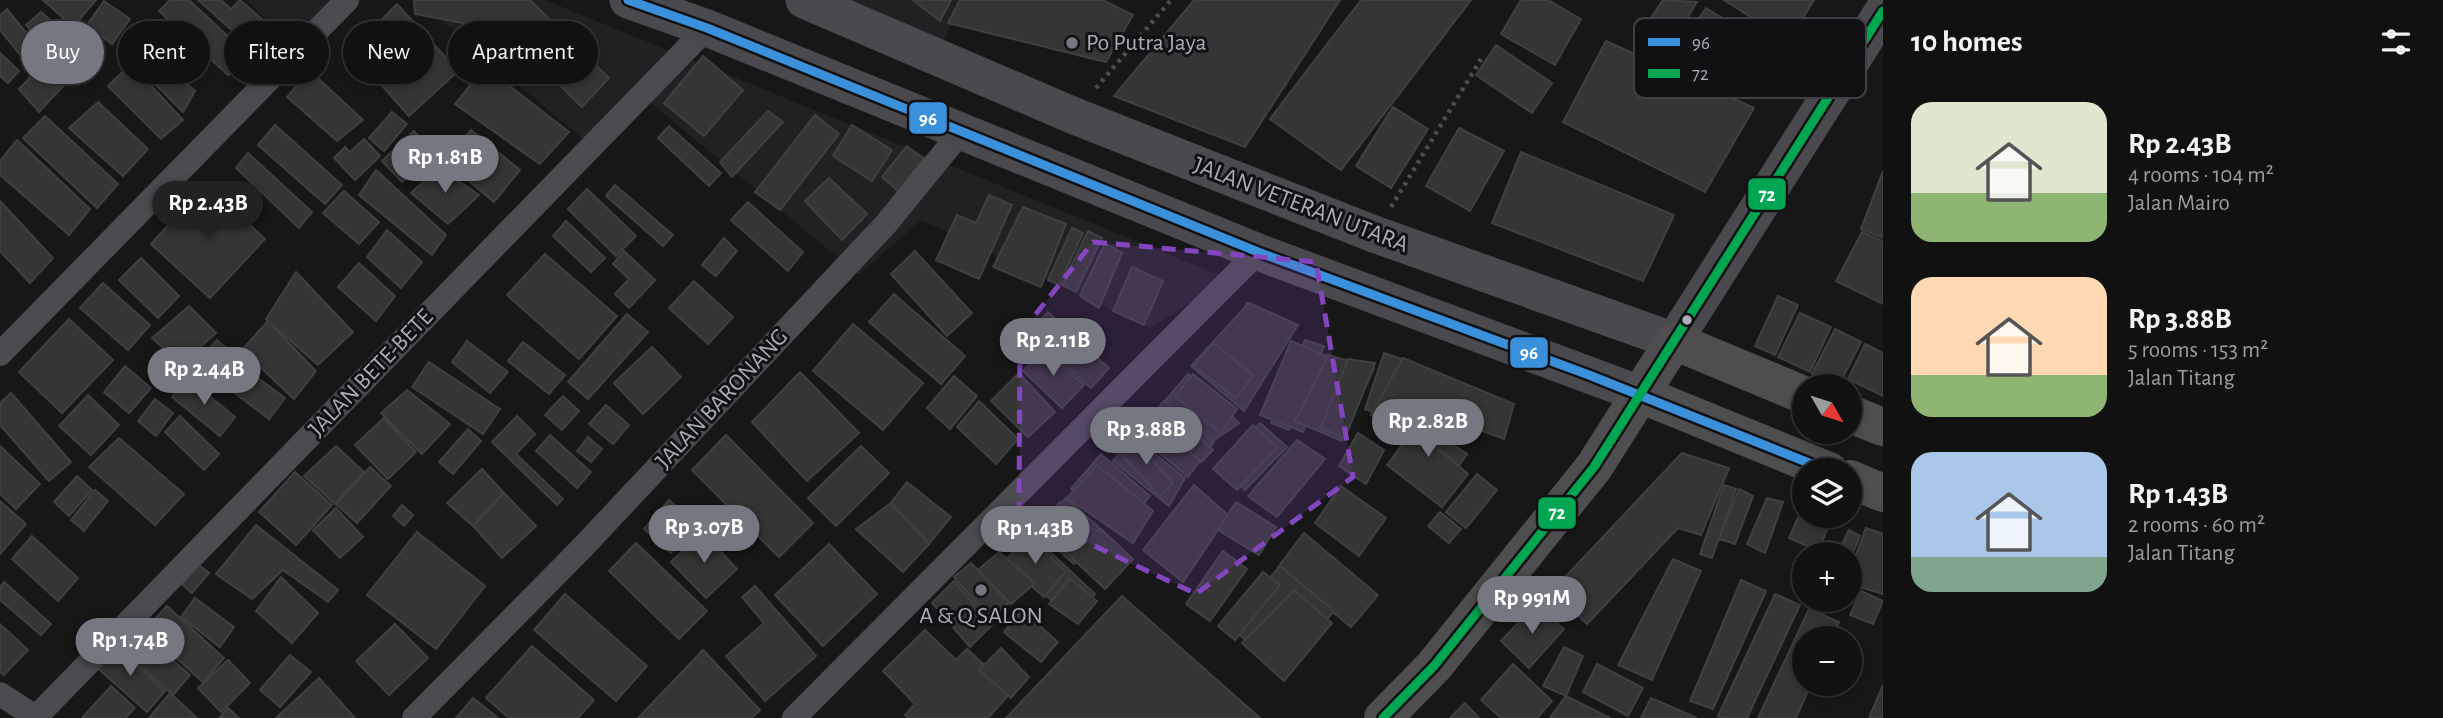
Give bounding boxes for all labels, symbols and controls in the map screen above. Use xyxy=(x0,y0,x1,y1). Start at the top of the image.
legend xyxy=(1634,18,1866,98)
chip: Buy xyxy=(21,21,104,84)
chip: Rent xyxy=(118,21,210,84)
chip: Filters xyxy=(224,21,329,84)
chip: New xyxy=(343,21,434,84)
chip: Apartment xyxy=(448,21,598,84)
icon: filters xyxy=(2377,23,2415,61)
text: 10 homes xyxy=(1911,27,2022,57)
place label: Po Putra Jaya xyxy=(1086,31,1207,55)
text: 96 xyxy=(1692,34,1710,53)
marker: Po Putra Jaya xyxy=(1064,35,1080,51)
text: 72 xyxy=(1692,65,1709,84)
line badge: 96 xyxy=(908,101,948,135)
text: 96 xyxy=(919,110,937,129)
text: Rp 2.43B xyxy=(2128,129,2232,159)
icon: home xyxy=(1967,130,2051,214)
pin: Rp 1.81B xyxy=(373,136,517,195)
text: Rp 1.81B xyxy=(408,146,482,169)
street label: JALAN VETERAN UTARA xyxy=(1190,153,1412,257)
text: 4 rooms · 104 m² xyxy=(2128,164,2274,187)
line badge: 72 xyxy=(1747,177,1787,211)
pin: Rp 2.43B xyxy=(136,182,280,241)
text: 72 xyxy=(1758,186,1776,205)
text: Rp 2.43B xyxy=(168,192,248,215)
text: Jalan Mairo xyxy=(2128,192,2230,215)
street label: JALAN BETE-BETE xyxy=(304,304,438,441)
text: Rp 3.88B xyxy=(2128,304,2232,334)
icon: home xyxy=(1967,305,2051,389)
unlabelled marker xyxy=(1680,313,1694,327)
pin: Rp 2.11B xyxy=(981,318,1125,378)
street label: JALAN BARONANG xyxy=(651,325,793,473)
text: Rp 2.11B xyxy=(1016,329,1090,352)
line badge: 96 xyxy=(1509,336,1549,369)
text: 5 rooms · 153 m² xyxy=(2128,339,2268,362)
text: 96 xyxy=(1520,344,1538,363)
pin: Rp 2.44B xyxy=(132,348,276,407)
text: Rp 2.44B xyxy=(163,358,245,381)
text: Jalan Titang xyxy=(2128,367,2235,390)
north arrow xyxy=(1792,374,1862,444)
map controls xyxy=(1792,374,1862,696)
pin: Rp 2.82B xyxy=(1356,400,1500,459)
pin: Rp 3.88B xyxy=(1074,407,1218,467)
text: Rp 2.82B xyxy=(1388,410,1468,433)
text: Rp 3.88B xyxy=(1106,418,1186,441)
button: layers xyxy=(1792,458,1862,528)
text: Rp 1.43B xyxy=(2128,479,2228,509)
icon: home xyxy=(1967,480,2051,564)
line badge: 72 xyxy=(1537,496,1577,530)
text: 72 xyxy=(1548,504,1566,523)
pin: Rp 3.07B xyxy=(632,505,776,565)
pin: Rp 1.43B xyxy=(963,506,1107,566)
text: 2 rooms · 60 m² xyxy=(2128,514,2265,537)
text: Rp 3.07B xyxy=(665,516,743,539)
text: Rp 1.43B xyxy=(997,517,1073,540)
button: + xyxy=(1792,542,1862,612)
text: Jalan Titang xyxy=(2128,542,2235,565)
pin: Rp 991M xyxy=(1467,576,1597,636)
marker: A & Q SALON xyxy=(973,582,989,598)
text: Rp 991M xyxy=(1493,587,1571,610)
place label: A & Q SALON xyxy=(919,604,1043,628)
pin: Rp 1.74B xyxy=(58,618,202,678)
button: − xyxy=(1792,626,1862,696)
text: Rp 1.74B xyxy=(92,629,168,652)

